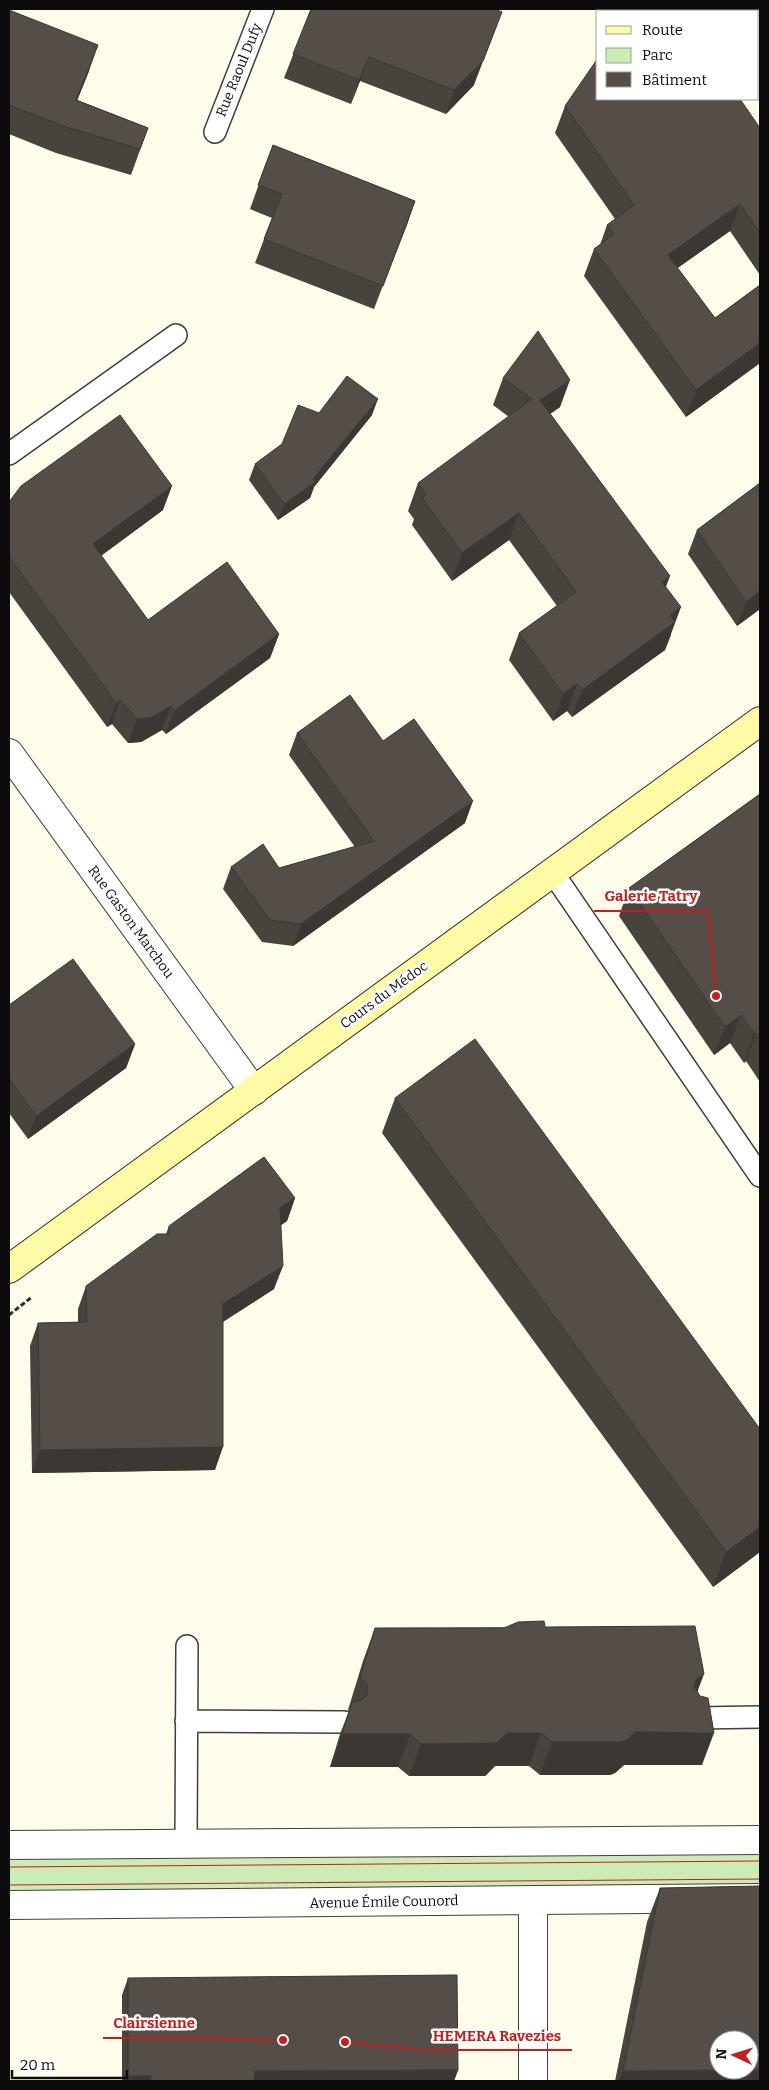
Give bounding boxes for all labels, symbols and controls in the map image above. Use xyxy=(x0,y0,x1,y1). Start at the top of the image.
legend xyxy=(596,10,759,100)
street label: Rue Raoul Dufy xyxy=(213,20,266,119)
text: Route xyxy=(642,21,683,39)
text: Parc xyxy=(642,46,673,64)
text: Bâtiment xyxy=(642,71,707,89)
street label: Rue Gaston Marchou xyxy=(84,862,178,982)
callout: Galerie Tatry xyxy=(594,881,708,911)
text: Galerie Tatry xyxy=(604,887,698,905)
street label: Cours du Médoc xyxy=(337,958,431,1032)
street label: Avenue Émile Counord xyxy=(309,1891,459,1912)
callout: Clairsienne xyxy=(103,2008,205,2038)
text: Clairsienne xyxy=(113,2014,195,2032)
callout: HEMERA Ravezies xyxy=(423,2020,572,2050)
text: HEMERA Ravezies xyxy=(433,2027,561,2045)
north arrow xyxy=(709,2030,759,2080)
scale bar xyxy=(12,2048,128,2080)
text: N xyxy=(713,2048,730,2060)
text: 20 m xyxy=(20,2056,56,2074)

